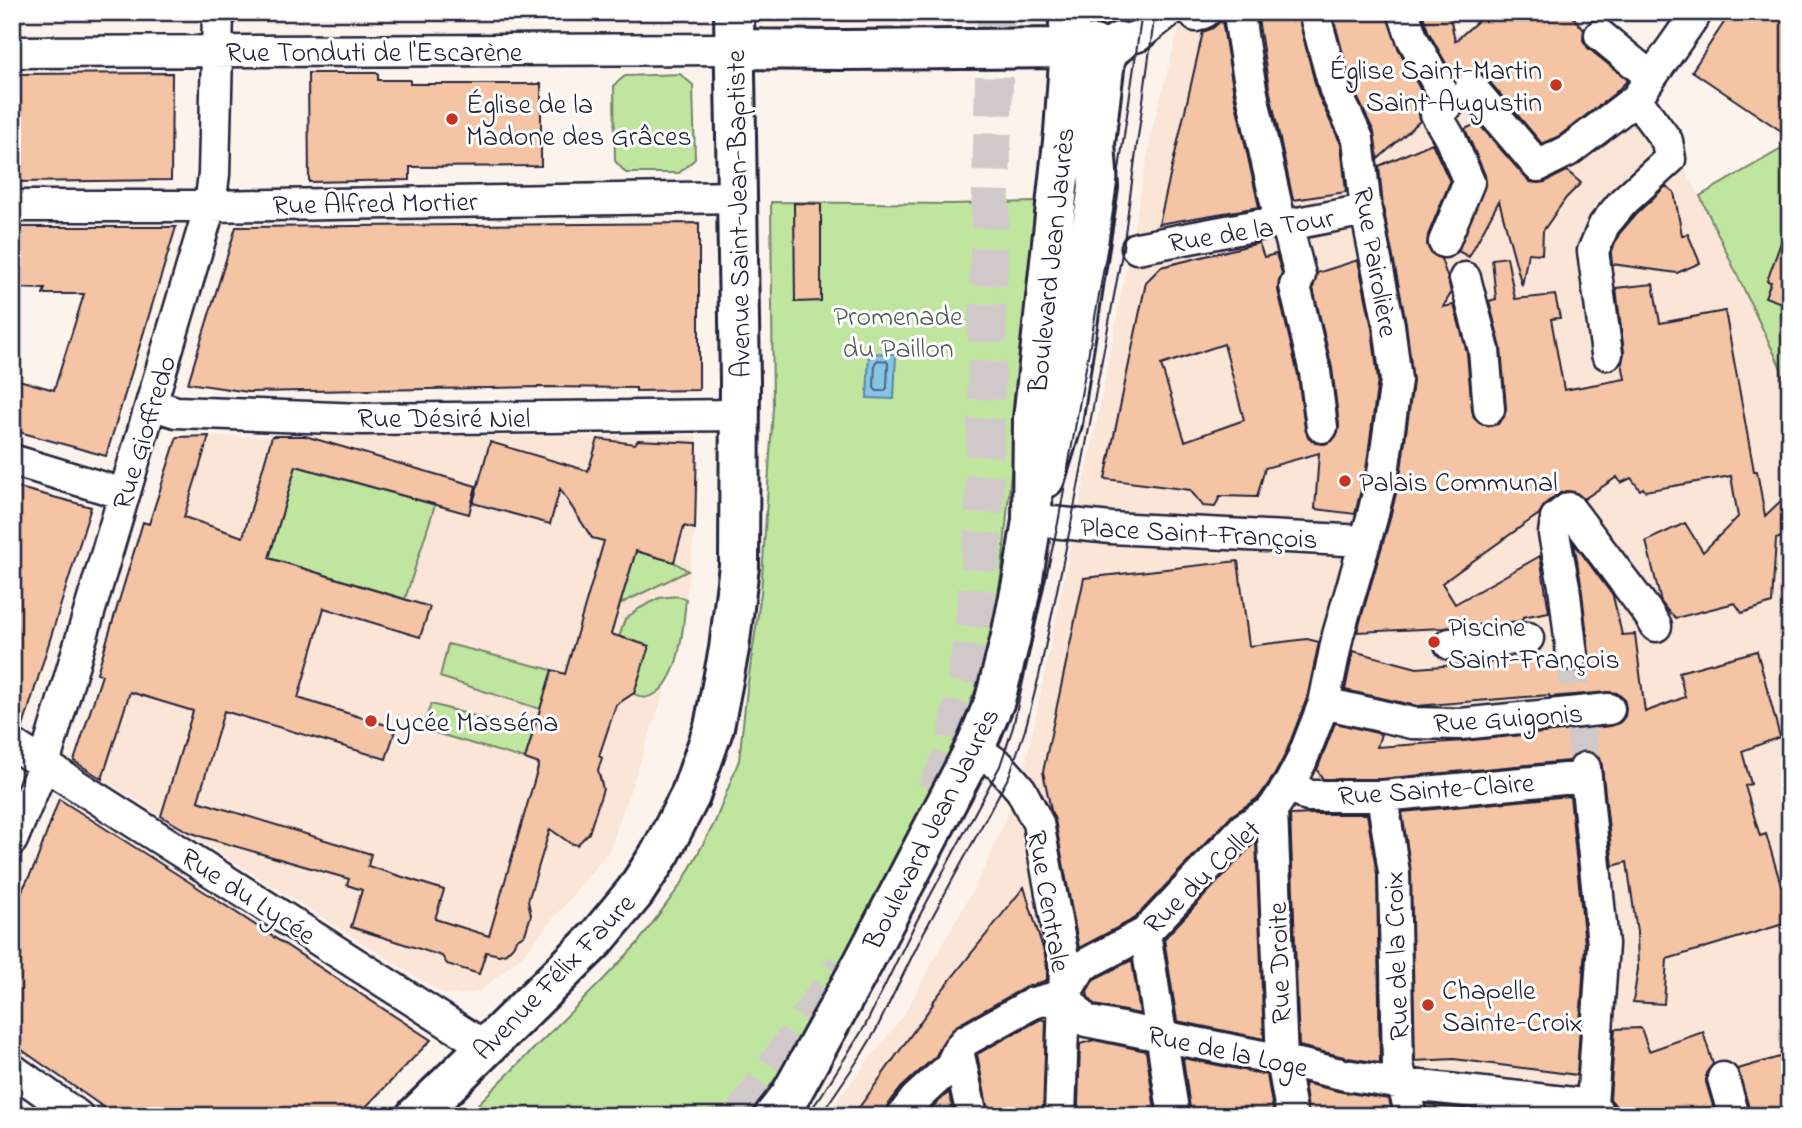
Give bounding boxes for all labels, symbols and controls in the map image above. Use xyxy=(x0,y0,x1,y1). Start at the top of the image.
street label: Rue Tonduti de l'Escarène xyxy=(226,34,523,75)
street label: Avenue Saint-Jean-Baptiste xyxy=(717,49,764,378)
place label: Église Saint-Martin Saint-Augustin xyxy=(1329,52,1542,125)
marker: Église Saint-Martin Saint-Augustin xyxy=(1548,77,1564,93)
place label: Église de la Madone des Grâces xyxy=(466,86,692,159)
marker: Église de la Madone des Grâces xyxy=(444,111,460,127)
street label: Boulevard Jean Jaurès xyxy=(1019,126,1088,396)
street label: Rue Alfred Mortier xyxy=(272,183,478,228)
street label: Rue Pairolière xyxy=(1340,184,1407,341)
street label: Rue de la Tour xyxy=(1166,199,1338,266)
park label: Promenade du Paillon xyxy=(833,298,963,371)
street label: Rue Gioffredo xyxy=(104,351,189,515)
street label: Rue Désiré Niel xyxy=(358,400,530,441)
place label: Palais Communal xyxy=(1359,464,1558,505)
marker: Palais Communal xyxy=(1337,473,1353,489)
street label: Place Saint-François xyxy=(1079,509,1319,562)
place label: Piscine Saint-François xyxy=(1448,609,1620,682)
marker: Piscine Saint-François xyxy=(1426,634,1442,650)
street label: Rue Guigonis xyxy=(1432,695,1584,746)
street label: Boulevard Jean Jaurès xyxy=(854,702,1012,958)
place label: Lycée Masséna xyxy=(385,704,558,745)
marker: Lycée Masséna xyxy=(363,713,379,729)
street label: Rue Sainte-Claire xyxy=(1337,764,1536,819)
street label: Rue du Collet xyxy=(1135,812,1272,945)
street label: Rue Centrale xyxy=(1014,828,1079,976)
street label: Rue du Lycée xyxy=(171,839,323,957)
street label: Rue de la Croix xyxy=(1375,871,1422,1041)
street label: Avenue Félix Faure xyxy=(465,885,647,1071)
street label: Rue Droite xyxy=(1259,901,1304,1024)
place label: Chapelle Sainte-Croix xyxy=(1442,972,1583,1045)
marker: Chapelle Sainte-Croix xyxy=(1420,997,1436,1013)
street label: Rue de la Loge xyxy=(1143,1016,1312,1091)

